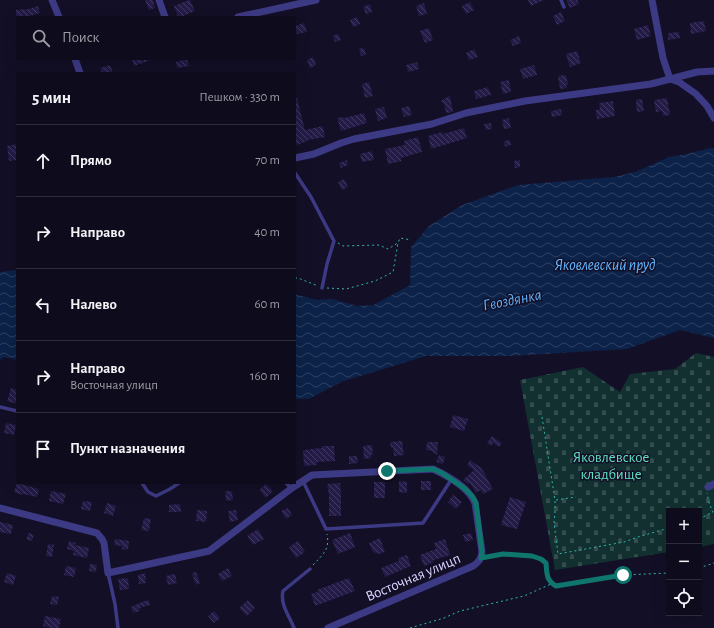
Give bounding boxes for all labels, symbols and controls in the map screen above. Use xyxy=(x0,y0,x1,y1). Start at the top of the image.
search box xyxy=(16,16,296,60)
icon: search xyxy=(30,27,52,49)
text: Поиск xyxy=(62,30,100,45)
text: 5 мин xyxy=(32,89,71,106)
text: Пешком · 330 m xyxy=(199,91,280,104)
icon: ahead xyxy=(32,150,54,172)
text: Прямо xyxy=(70,153,112,168)
text: 70 m xyxy=(255,154,280,167)
icon: right xyxy=(32,222,54,244)
text: Направо xyxy=(70,225,125,240)
text: 40 m xyxy=(254,226,280,239)
water label: Яковлевский пруд xyxy=(554,257,656,274)
water label: Гвоздянка xyxy=(482,286,543,314)
icon: left xyxy=(32,294,54,316)
text: Налево xyxy=(70,297,117,312)
text: 60 m xyxy=(254,298,280,311)
text: Направо xyxy=(70,361,125,376)
icon: right xyxy=(32,366,54,388)
text: 160 m xyxy=(250,370,280,383)
text: Восточная улицп xyxy=(70,379,158,392)
icon: arrive xyxy=(32,438,54,460)
text: Пункт назначения xyxy=(70,441,185,456)
park label: Яковлевское кладбище xyxy=(573,450,649,482)
route end xyxy=(378,462,396,480)
map controls xyxy=(666,508,702,616)
button: + xyxy=(666,508,702,544)
button: − xyxy=(666,544,702,580)
street label: Восточная улицп xyxy=(363,551,463,604)
route start xyxy=(614,566,632,584)
button: locate xyxy=(666,580,702,616)

